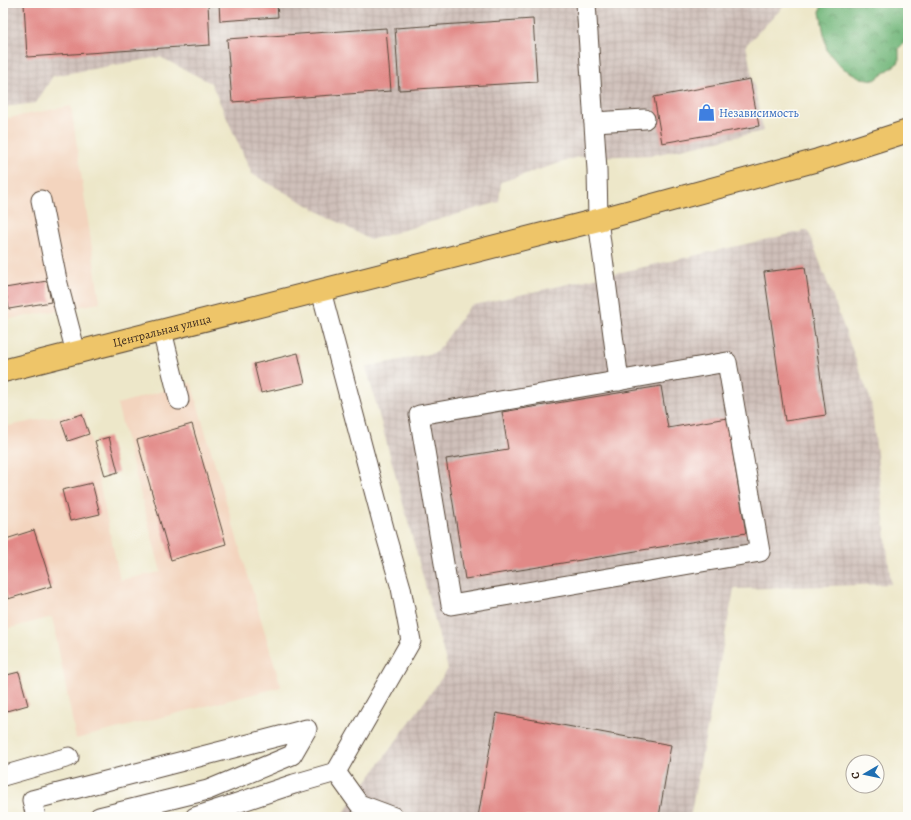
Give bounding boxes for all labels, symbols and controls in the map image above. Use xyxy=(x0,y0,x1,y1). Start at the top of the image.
shop icon: Независимость xyxy=(696,103,716,123)
place label: Независимость xyxy=(719,105,800,121)
street label: Центральная улица xyxy=(111,310,213,351)
north arrow xyxy=(845,754,885,794)
text: С xyxy=(848,771,864,780)

